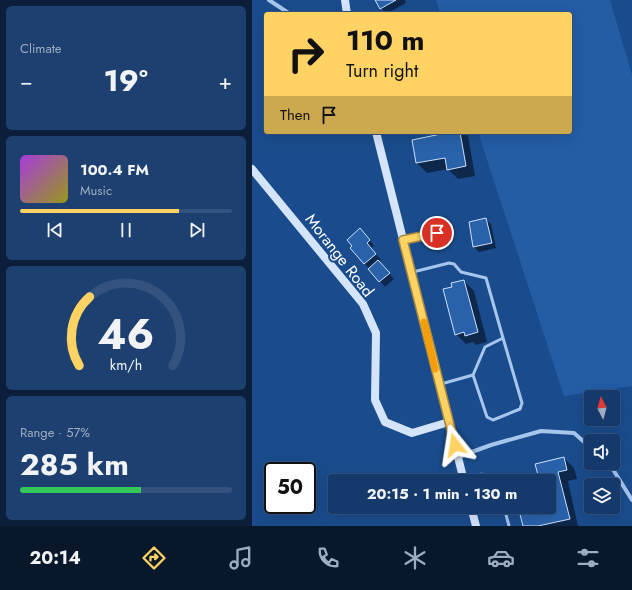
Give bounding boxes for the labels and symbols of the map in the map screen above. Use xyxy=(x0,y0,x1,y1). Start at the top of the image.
street label: Morange Road xyxy=(300,209,379,302)
pin xyxy=(420,216,454,250)
north arrow xyxy=(584,390,620,426)
position arrow xyxy=(434,424,476,466)
speed limit sign: 50 xyxy=(264,462,316,514)

